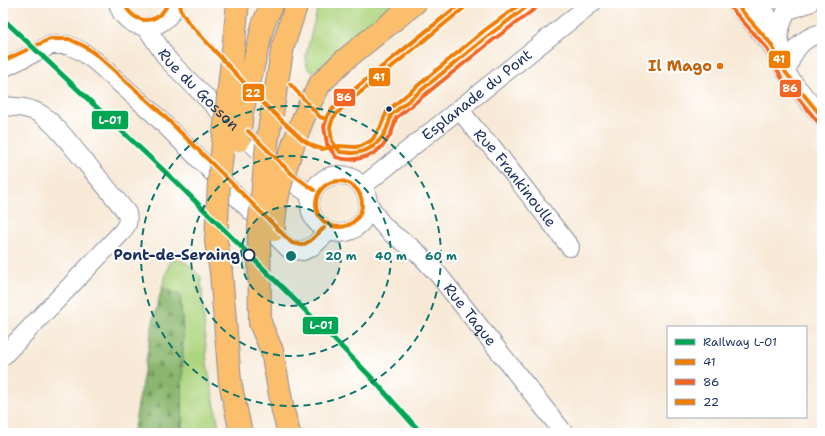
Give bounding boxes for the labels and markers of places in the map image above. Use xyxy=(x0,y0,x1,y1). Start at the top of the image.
place label: Il Mago xyxy=(648,56,712,76)
marker: Il Mago xyxy=(715,61,725,71)
unlabelled marker xyxy=(384,104,394,114)
place label: Pont-de-Seraing xyxy=(113,245,240,265)
marker: Pont-de-Seraing xyxy=(242,248,256,262)
centre of rings xyxy=(284,249,298,263)

